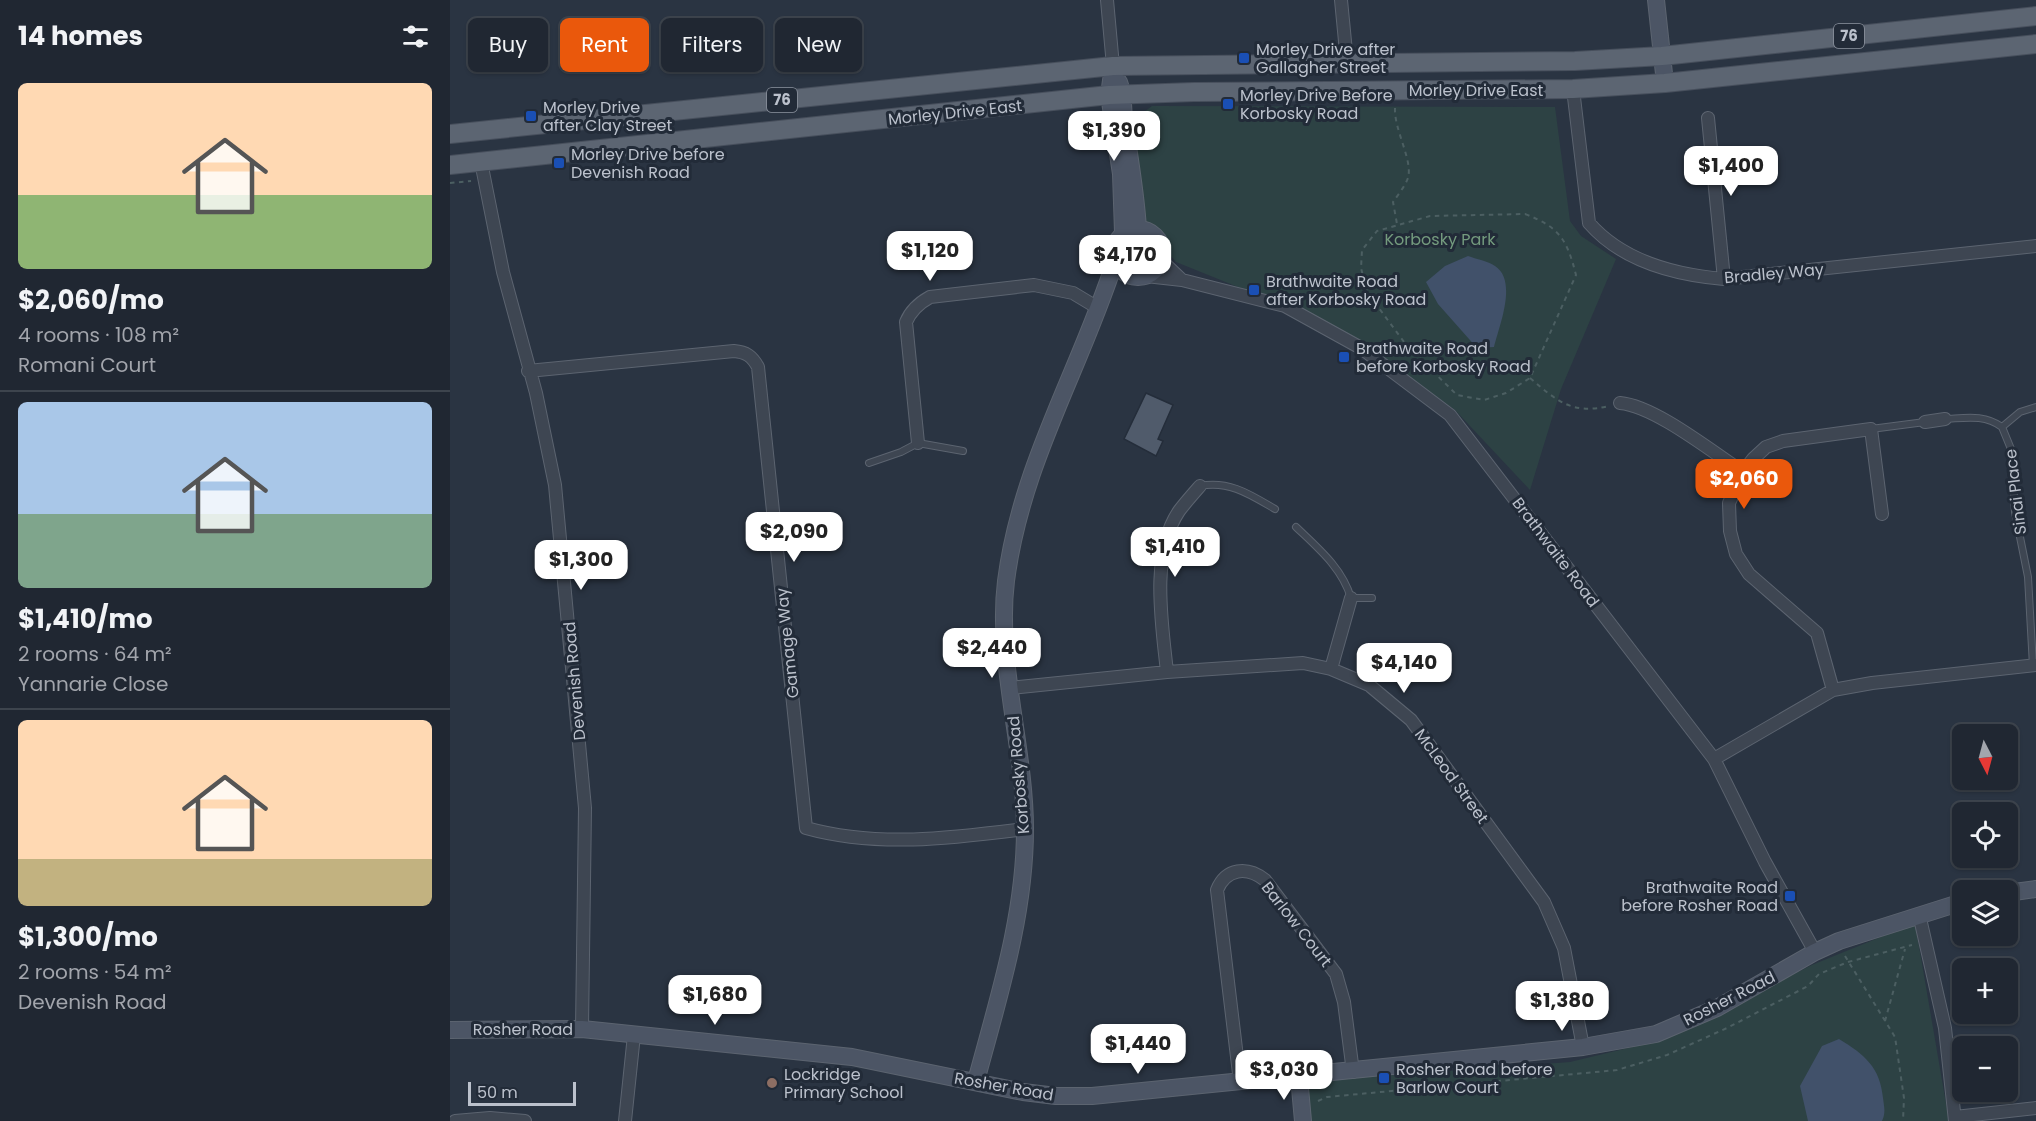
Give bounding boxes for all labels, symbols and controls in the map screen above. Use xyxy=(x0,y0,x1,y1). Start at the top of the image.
text: 14 homes xyxy=(18,18,143,54)
chip: Buy xyxy=(468,18,548,72)
chip: Rent xyxy=(560,18,649,72)
chip: Filters xyxy=(661,18,763,72)
chip: New xyxy=(775,18,862,72)
icon: filters xyxy=(399,20,432,53)
road number: 76 xyxy=(1834,24,1864,48)
place label: Morley Drive after Gallagher Street xyxy=(1256,38,1395,79)
marker: Morley Drive after Gallagher Street xyxy=(1237,51,1251,65)
street label: Morley Drive East xyxy=(1409,79,1544,102)
place label: Morley Drive Before Korbosky Road xyxy=(1240,84,1393,125)
road number: 76 xyxy=(767,88,797,112)
street label: Morley Drive East xyxy=(887,94,1023,131)
place label: Morley Drive after Clay Street xyxy=(543,96,672,137)
marker: Morley Drive Before Korbosky Road xyxy=(1221,97,1235,111)
marker: Morley Drive after Clay Street xyxy=(524,109,538,123)
pin: $1,390 xyxy=(1065,111,1163,162)
text: $1,390 xyxy=(1082,116,1146,144)
icon: home xyxy=(171,122,279,230)
place label: Morley Drive before Devenish Road xyxy=(571,143,725,184)
pin: $1,400 xyxy=(1682,146,1780,197)
text: $1,400 xyxy=(1698,151,1764,179)
marker: Morley Drive before Devenish Road xyxy=(552,156,566,170)
park label: Korbosky Park xyxy=(1384,228,1496,251)
pin: $1,120 xyxy=(881,231,979,282)
pin: $4,170 xyxy=(1076,235,1174,286)
text: $1,120 xyxy=(901,236,959,264)
text: $4,170 xyxy=(1093,240,1157,268)
street label: Bradley Way xyxy=(1723,258,1825,289)
place label: Brathwaite Road after Korbosky Road xyxy=(1266,270,1426,311)
text: $2,060/mo xyxy=(18,282,164,318)
marker: Brathwaite Road after Korbosky Road xyxy=(1247,283,1261,297)
text: 4 rooms · 108 m² xyxy=(18,321,179,349)
place label: Brathwaite Road before Korbosky Road xyxy=(1356,337,1531,378)
marker: Brathwaite Road before Korbosky Road xyxy=(1337,350,1351,364)
text: Romani Court xyxy=(18,351,156,379)
icon: home xyxy=(171,441,279,549)
street label: Sinai Place xyxy=(1999,448,2032,536)
pin: $2,060 xyxy=(1695,459,1793,510)
text: $2,060 xyxy=(1709,464,1779,492)
street label: Brathwaite Road xyxy=(1507,493,1605,612)
pin: $2,090 xyxy=(745,512,843,563)
text: $2,090 xyxy=(760,517,828,545)
pin: $1,410 xyxy=(1126,527,1224,578)
text: $1,410 xyxy=(1145,532,1205,560)
pin: $1,300 xyxy=(532,540,630,591)
text: $1,300 xyxy=(549,545,613,573)
street label: Gamage Way xyxy=(770,587,805,699)
text: $1,410/mo xyxy=(18,601,153,637)
street label: Devenish Road xyxy=(558,621,591,741)
pin: $2,440 xyxy=(943,628,1041,679)
text: $2,440 xyxy=(957,633,1027,661)
text: 2 rooms · 64 m² xyxy=(18,640,172,668)
pin: $4,140 xyxy=(1355,643,1453,694)
text: $4,140 xyxy=(1371,648,1437,676)
text: Yannarie Close xyxy=(18,670,168,698)
street label: Korbosky Road xyxy=(1002,715,1035,835)
street label: McLeod Street xyxy=(1409,724,1494,829)
north arrow xyxy=(1952,724,2018,790)
map controls xyxy=(1952,724,2018,1102)
icon: home xyxy=(171,759,279,867)
button: locate xyxy=(1952,802,2018,868)
place label: Brathwaite Road before Rosher Road xyxy=(1621,876,1778,917)
street label: Barlow Court xyxy=(1256,877,1337,972)
button: layers xyxy=(1952,880,2018,946)
marker: Brathwaite Road before Rosher Road xyxy=(1783,889,1797,903)
text: $1,300/mo xyxy=(18,919,158,955)
text: 2 rooms · 54 m² xyxy=(18,958,172,986)
button: + xyxy=(1952,958,2018,1024)
street label: Rosher Road xyxy=(1679,965,1779,1031)
pin: $1,680 xyxy=(666,975,764,1026)
text: $1,680 xyxy=(682,980,748,1008)
pin: $1,380 xyxy=(1513,981,1611,1032)
text: $1,380 xyxy=(1530,986,1594,1014)
text: Devenish Road xyxy=(18,988,166,1016)
street label: Rosher Road xyxy=(473,1018,573,1041)
pin: $1,440 xyxy=(1089,1024,1187,1075)
text: $1,440 xyxy=(1105,1029,1171,1057)
button: − xyxy=(1952,1036,2018,1102)
pin: $3,030 xyxy=(1235,1050,1333,1101)
text: $3,030 xyxy=(1249,1055,1319,1083)
place label: Rosher Road before Barlow Court xyxy=(1396,1058,1553,1099)
place label: Lockridge Primary School xyxy=(784,1063,903,1104)
street label: Rosher Road xyxy=(953,1066,1055,1107)
marker: Rosher Road before Barlow Court xyxy=(1377,1071,1391,1085)
marker: Lockridge Primary School xyxy=(765,1076,779,1090)
scale bar xyxy=(468,1079,576,1106)
text: 50 m xyxy=(477,1081,518,1104)

